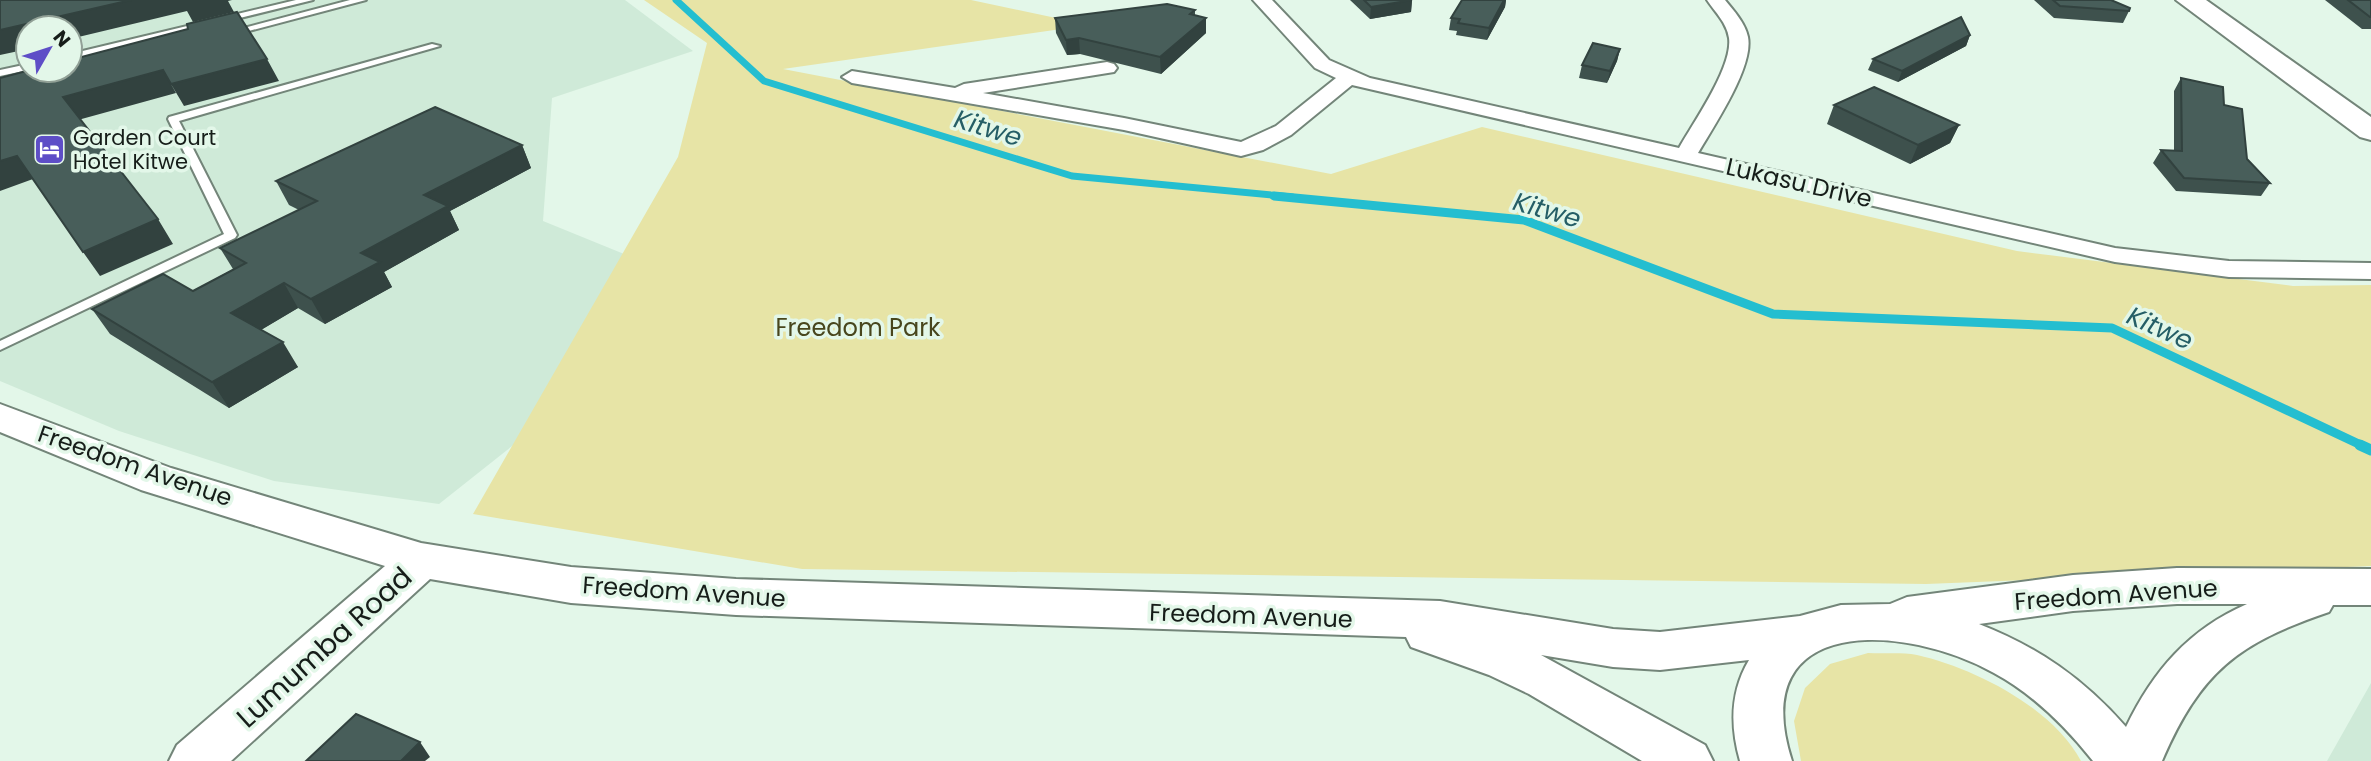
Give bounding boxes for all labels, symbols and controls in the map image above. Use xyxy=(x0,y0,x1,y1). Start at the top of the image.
north arrow xyxy=(14,14,84,84)
text: N xyxy=(47,25,77,53)
water label: Kitwe xyxy=(950,101,1026,155)
place label: Garden Court Hotel Kitwe xyxy=(73,123,216,176)
hotel icon: Garden Court Hotel Kitwe xyxy=(33,133,67,167)
street label: Lukasu Drive xyxy=(1723,150,1875,215)
water label: Kitwe xyxy=(1509,183,1585,237)
water label: Kitwe xyxy=(2121,298,2199,358)
park label: Freedom Park xyxy=(776,311,941,344)
street label: Freedom Avenue xyxy=(34,417,237,514)
street label: Lumumba Road xyxy=(228,558,421,737)
street label: Freedom Avenue xyxy=(581,568,787,615)
street label: Freedom Avenue xyxy=(2013,571,2219,618)
street label: Freedom Avenue xyxy=(1149,595,1353,636)

